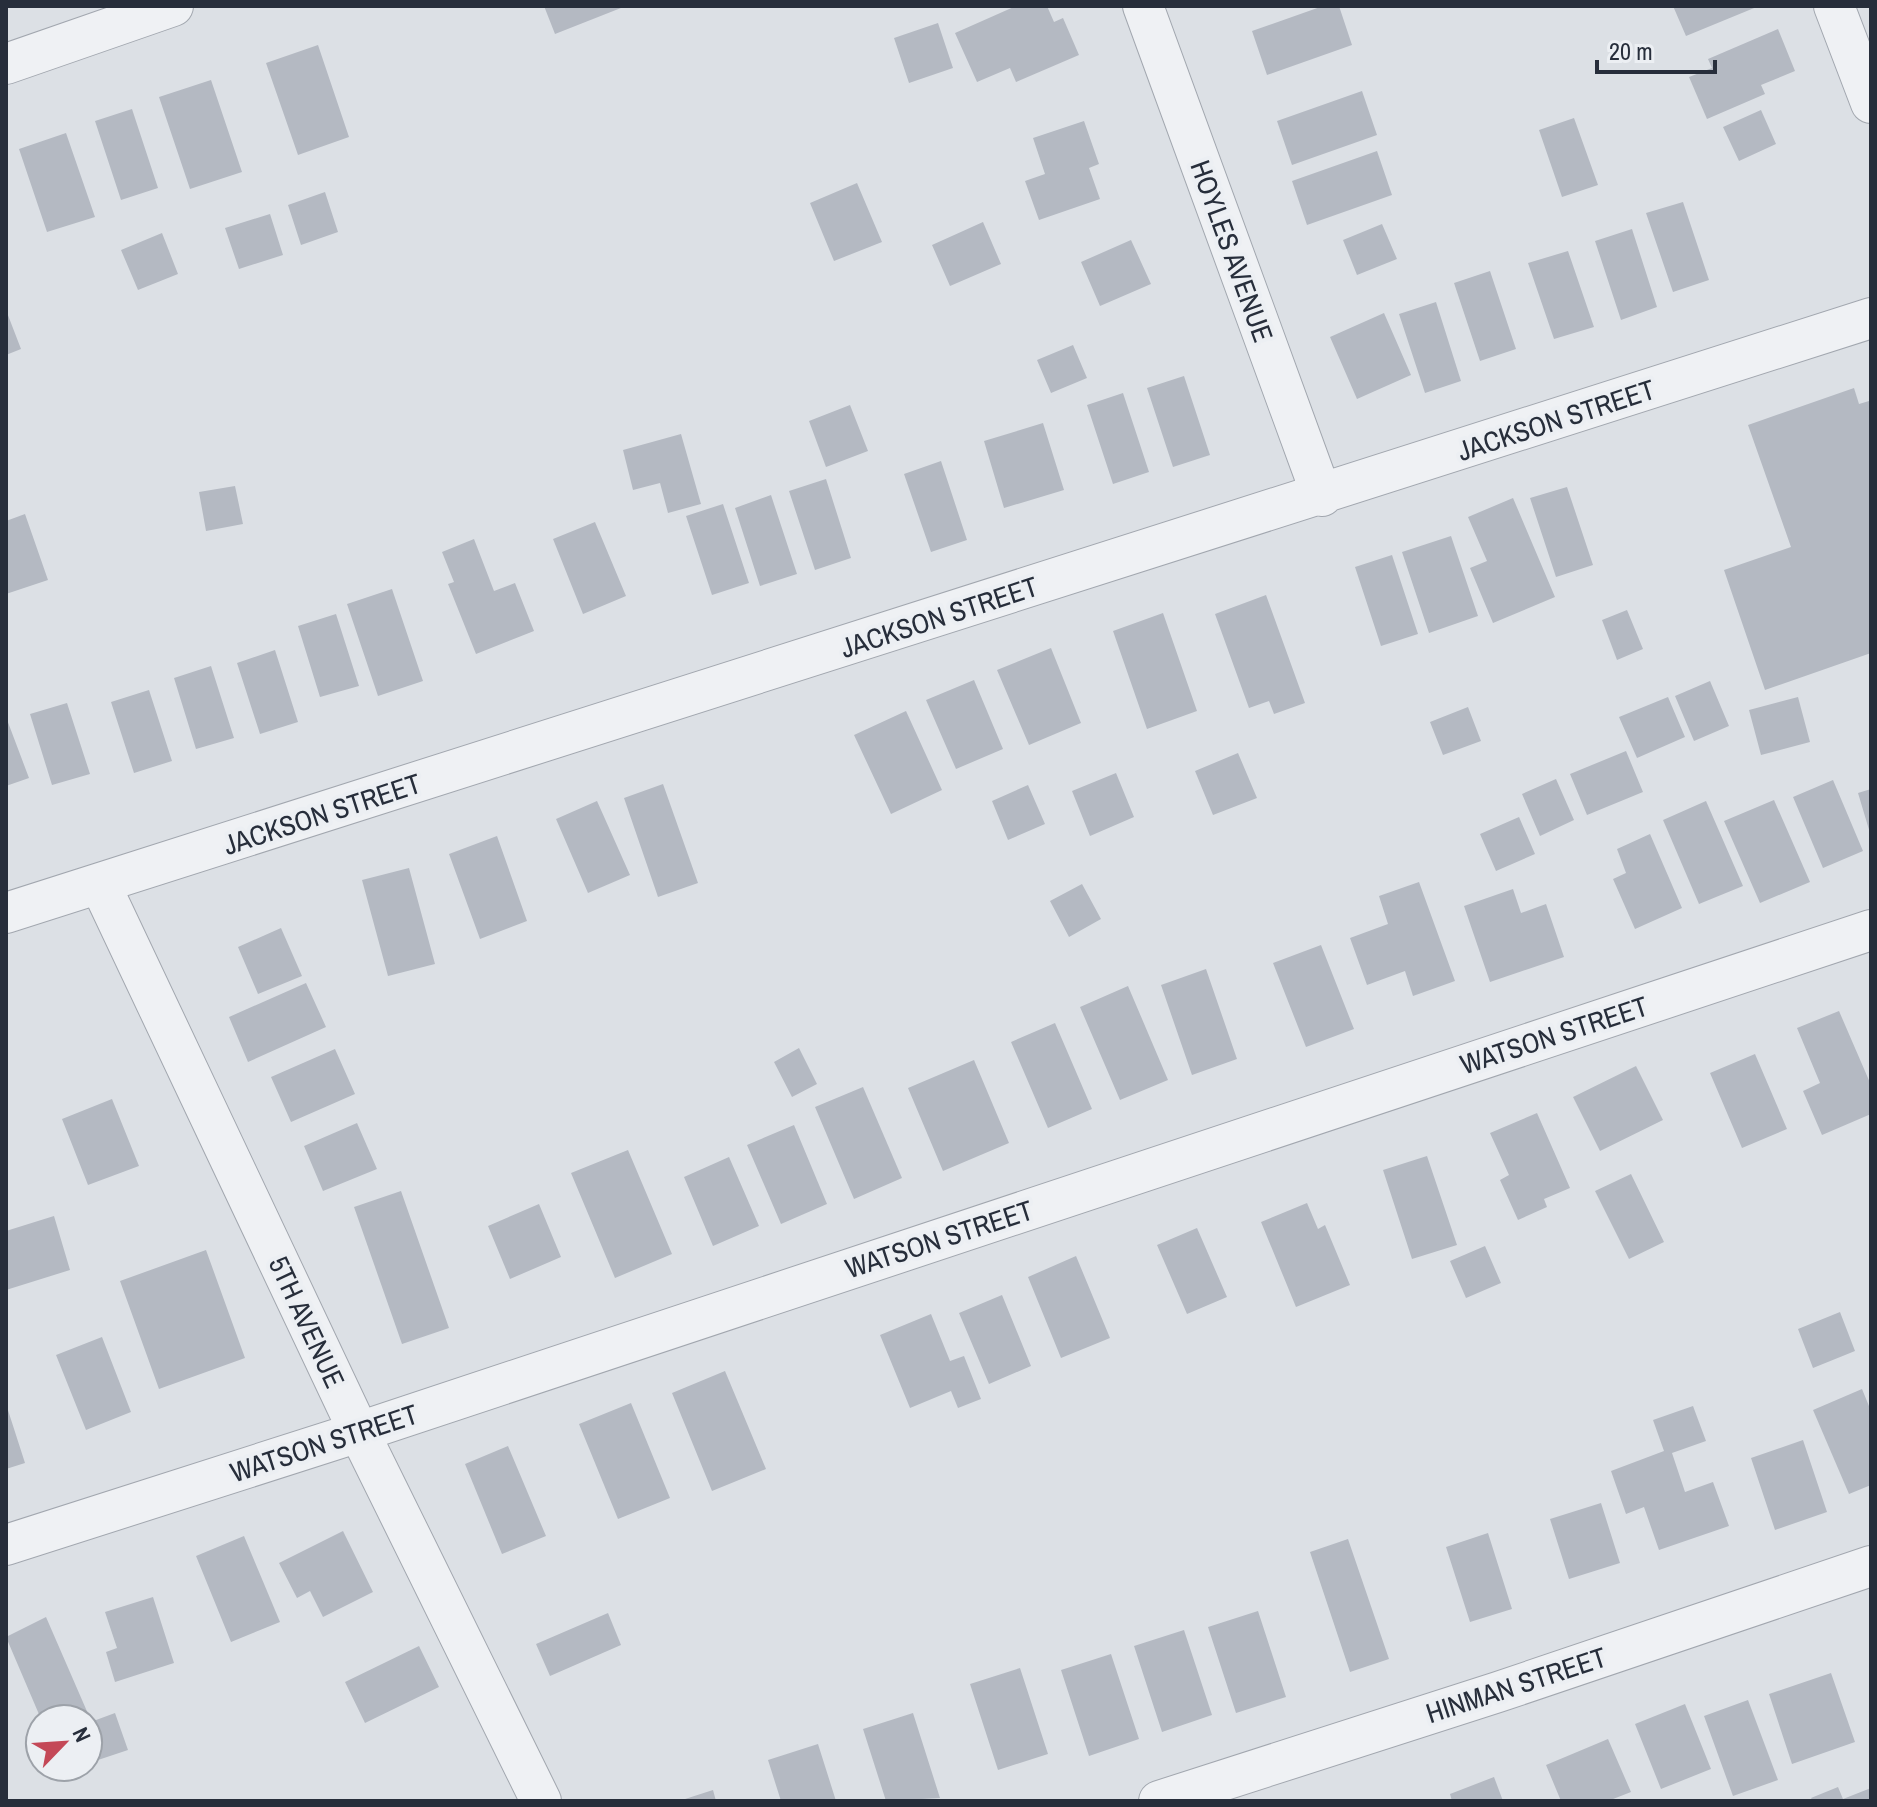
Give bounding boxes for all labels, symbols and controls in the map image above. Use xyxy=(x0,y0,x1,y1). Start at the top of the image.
scale bar xyxy=(1597,24,1715,74)
text: 20 m xyxy=(1609,35,1653,67)
street label: HOYLES AVENUE xyxy=(1181,155,1283,347)
street label: JACKSON STREET xyxy=(1452,370,1660,470)
street label: JACKSON STREET xyxy=(835,567,1043,667)
street label: JACKSON STREET xyxy=(218,764,426,864)
street label: WATSON STREET xyxy=(1455,987,1653,1083)
street label: WATSON STREET xyxy=(840,1191,1038,1287)
street label: 5TH AVENUE xyxy=(260,1250,354,1394)
street label: WATSON STREET xyxy=(225,1395,423,1491)
street label: HINMAN STREET xyxy=(1421,1638,1611,1732)
north arrow xyxy=(24,1703,104,1783)
text: N xyxy=(66,1722,98,1747)

